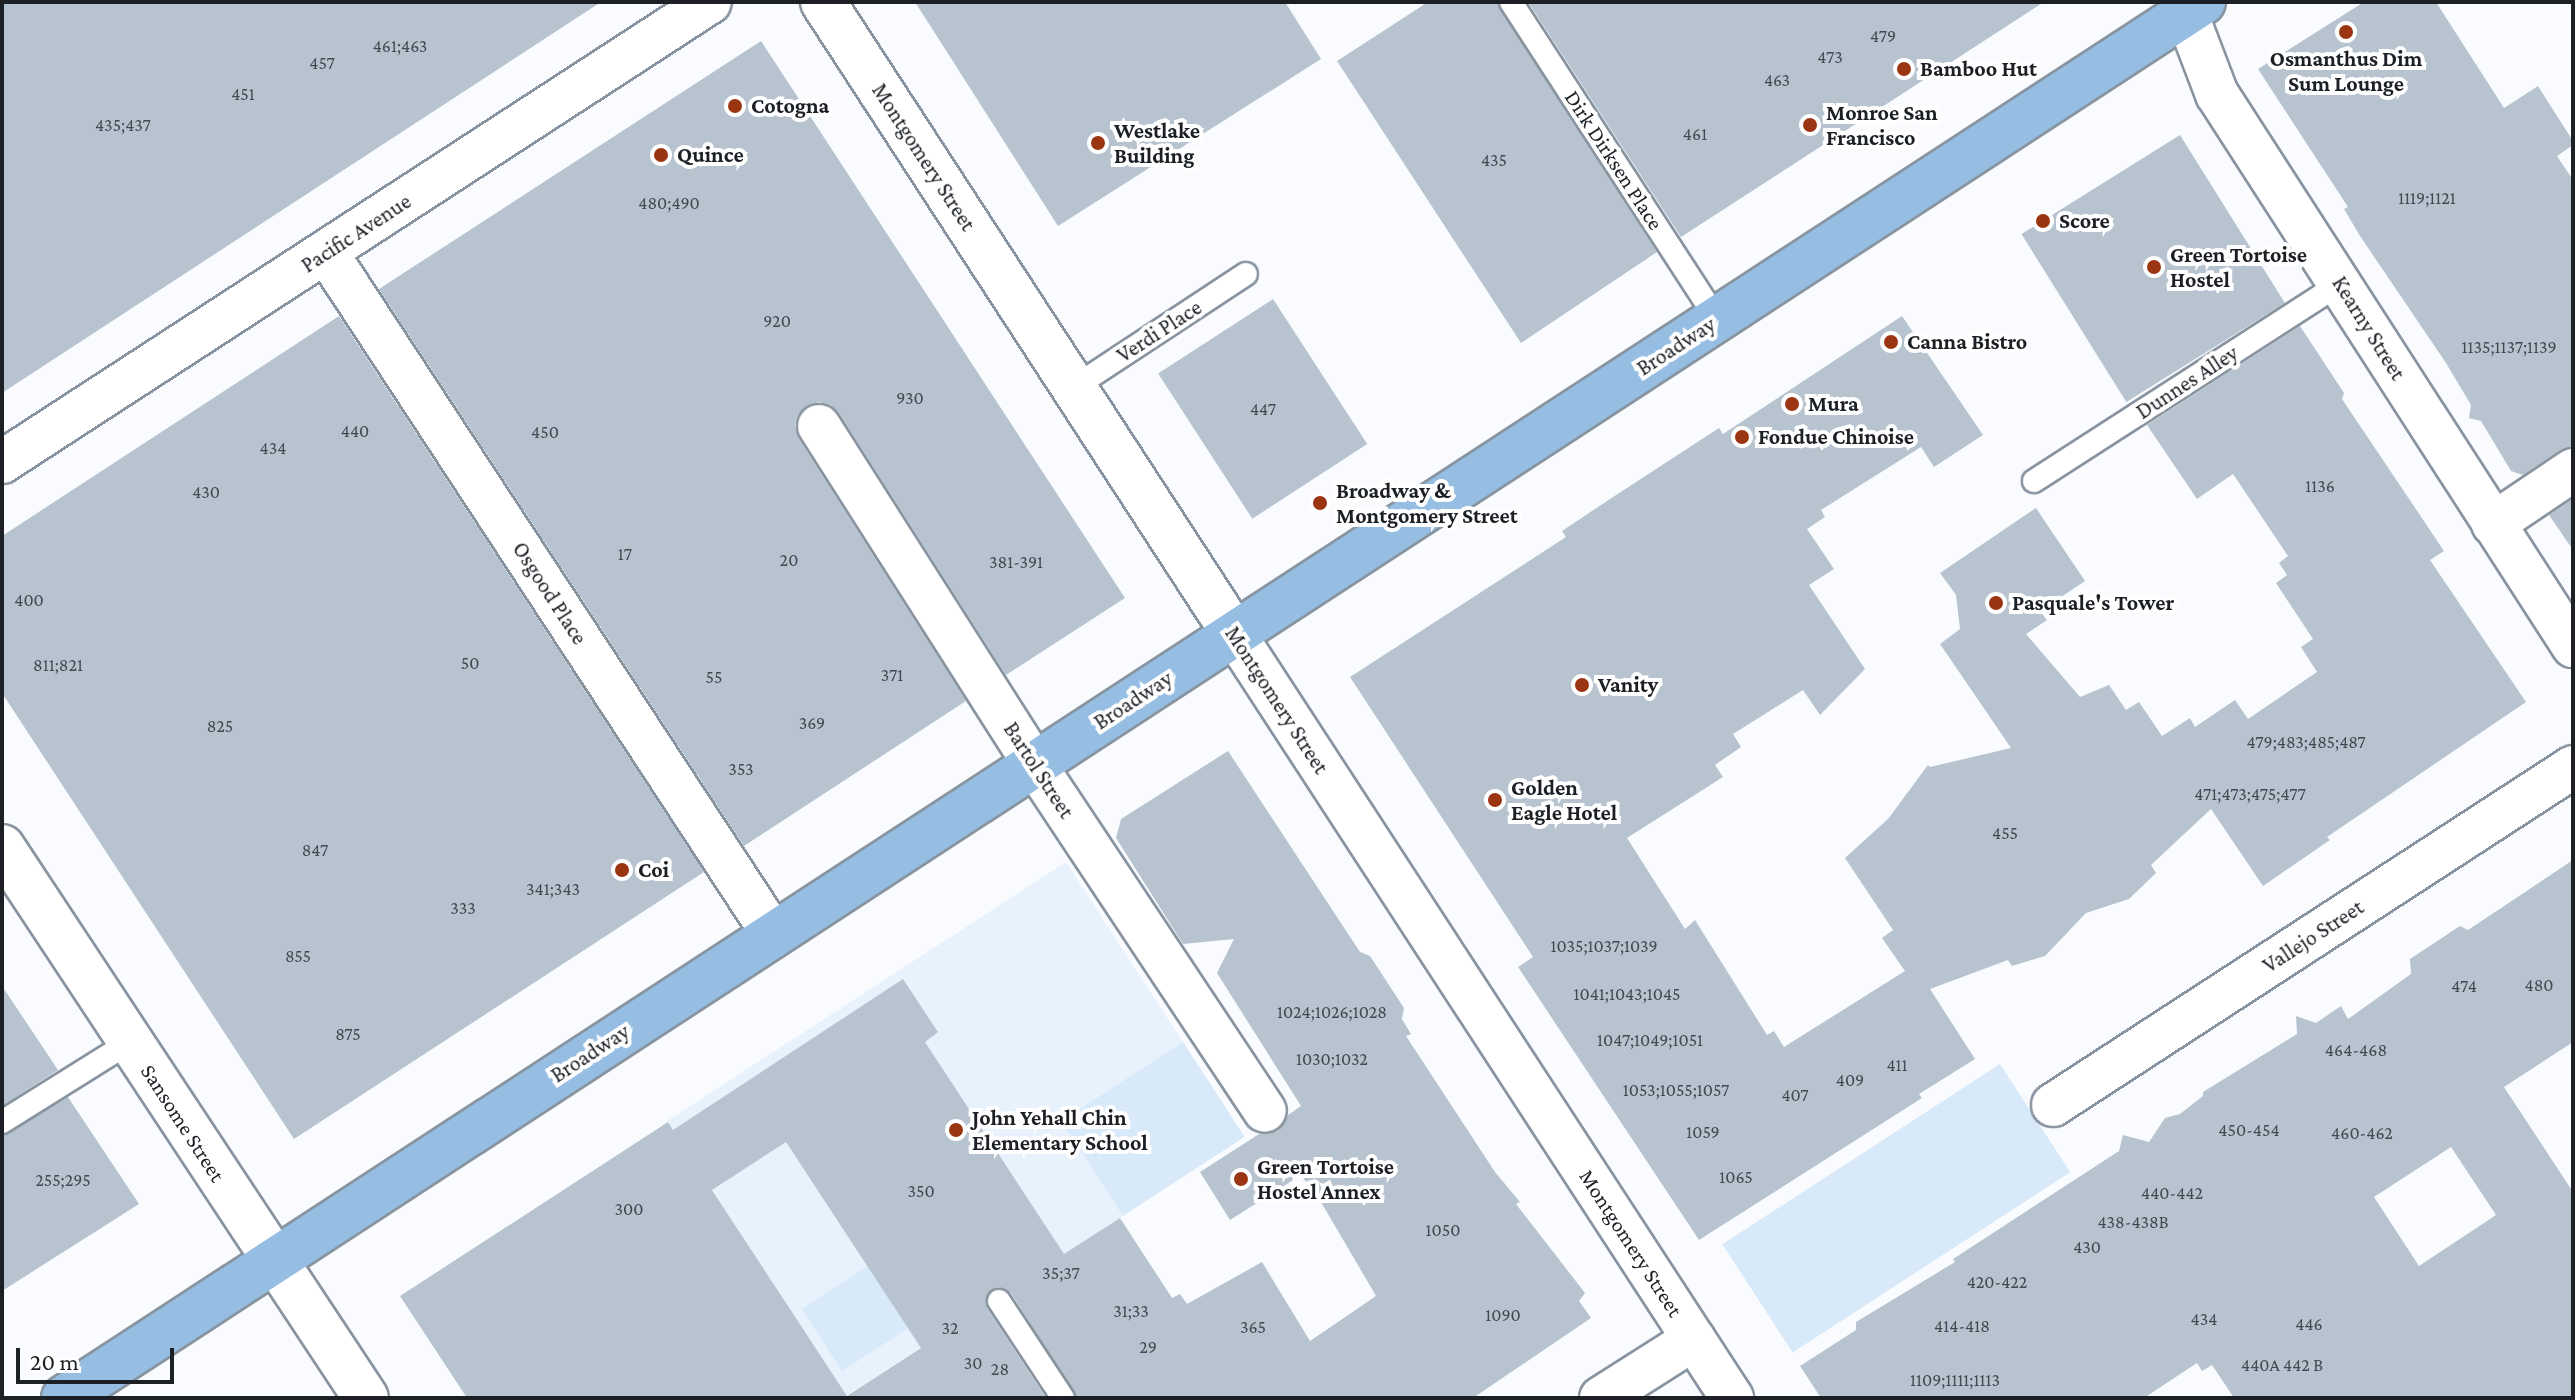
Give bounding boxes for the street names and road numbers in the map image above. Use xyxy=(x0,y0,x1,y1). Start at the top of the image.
street label: Montgomery Street xyxy=(866,78,982,236)
street label: Dirk Dirksen Place xyxy=(1559,85,1669,235)
street label: Pacific Avenue xyxy=(296,188,416,278)
street label: Kearny Street xyxy=(2327,271,2411,385)
street label: Verdi Place xyxy=(1112,294,1206,368)
street label: Broadway xyxy=(1632,311,1720,381)
street label: Dunnes Alley xyxy=(2131,339,2243,425)
street label: Osgood Place xyxy=(507,537,593,649)
street label: Montgomery Street xyxy=(1219,621,1335,779)
street label: Broadway xyxy=(1089,665,1177,735)
street label: Bartol Street xyxy=(998,717,1080,823)
street label: Vallejo Street xyxy=(2258,894,2368,978)
street label: Broadway xyxy=(546,1018,634,1088)
street label: Sansome Street xyxy=(135,1059,231,1187)
street label: Montgomery Street xyxy=(1573,1164,1689,1322)

